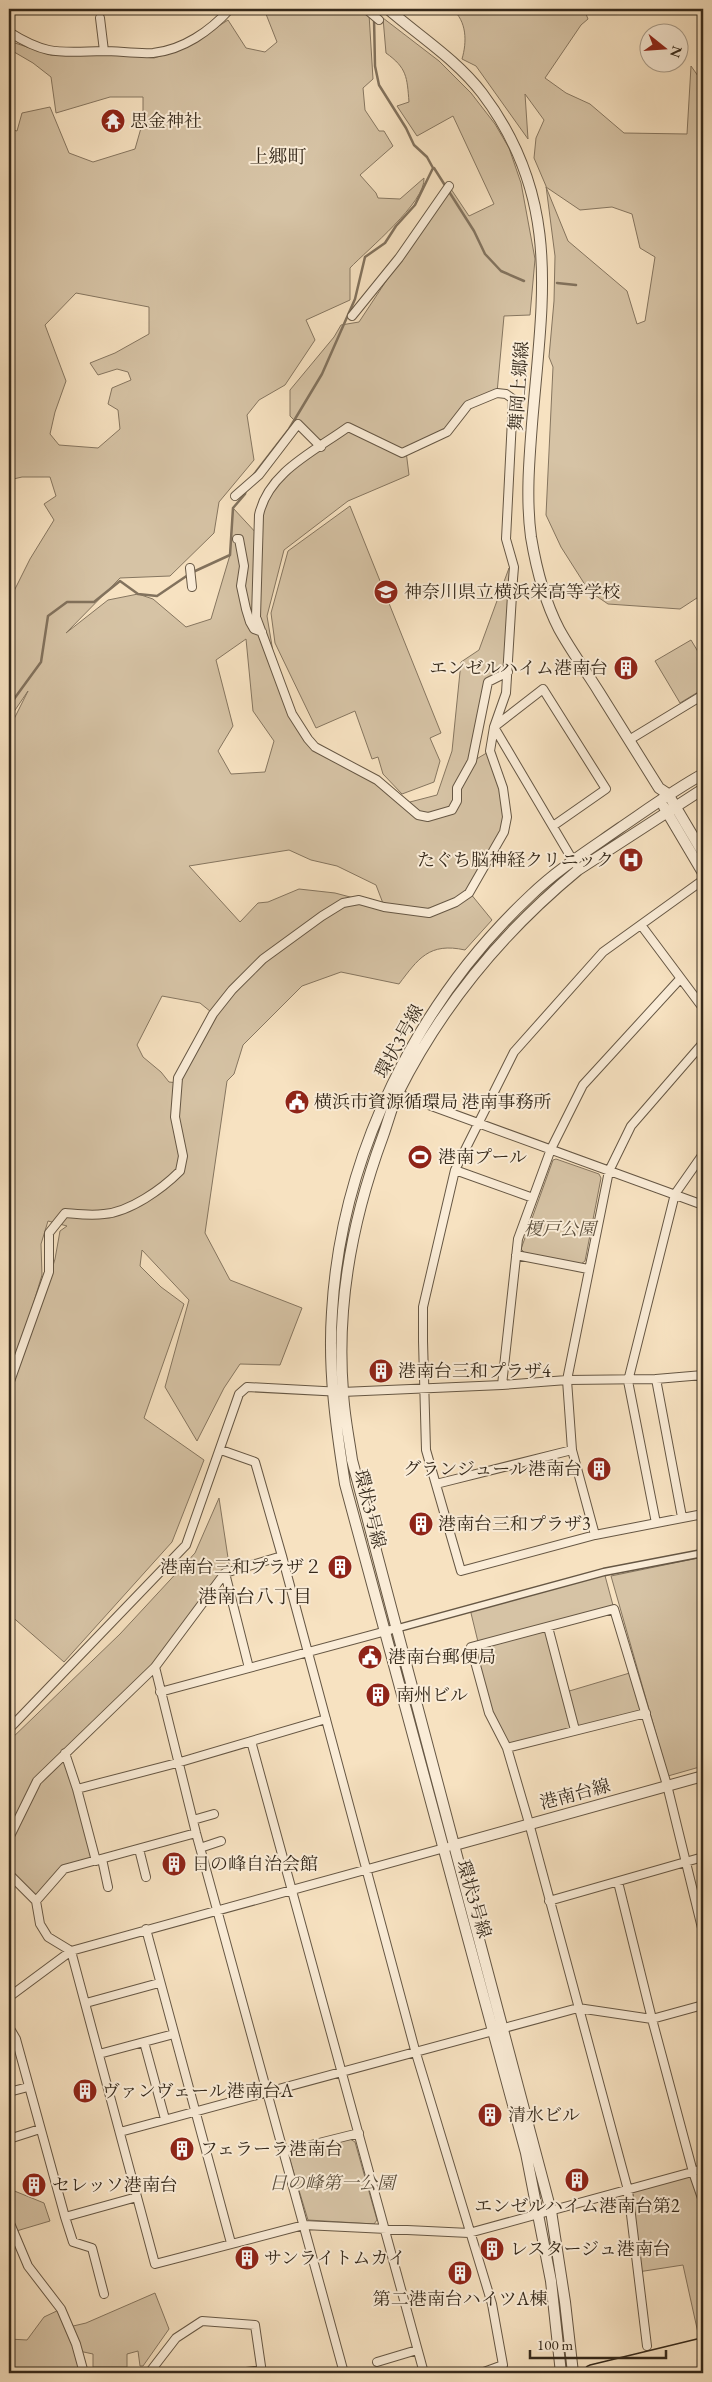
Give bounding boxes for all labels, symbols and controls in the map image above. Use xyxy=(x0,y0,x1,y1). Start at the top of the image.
north arrow xyxy=(640,22,690,72)
text: N xyxy=(666,44,687,60)
temple icon: 思金神社 xyxy=(100,108,126,134)
place label: 思金神社 xyxy=(130,109,202,132)
district label: 上郷町 xyxy=(249,144,307,169)
street label: 舞岡上郷線 xyxy=(504,340,533,432)
school or university icon: 神奈川県立横浜栄高等学校 xyxy=(373,579,399,605)
place label: 神奈川県立横浜栄高等学校 xyxy=(404,580,620,603)
building icon: エンゼルハイム港南台 xyxy=(613,655,639,681)
place label: エンゼルハイム港南台 xyxy=(429,656,608,679)
hospital icon: たぐち脳神経クリニック xyxy=(618,847,644,873)
place label: たぐち脳神経クリニック xyxy=(417,848,614,871)
street label: 環状3号線 xyxy=(369,1000,428,1082)
public building icon: 横浜市資源循環局 港南事務所 xyxy=(284,1089,310,1115)
place label: 横浜市資源循環局 港南事務所 xyxy=(314,1090,552,1113)
sports icon: 港南プール xyxy=(407,1144,433,1170)
place label: 港南プール xyxy=(438,1145,527,1168)
park label: 榎戸公園 xyxy=(524,1217,599,1240)
building icon: 港南台三和プラザ4 xyxy=(368,1358,394,1384)
place label: 港南台三和プラザ4 xyxy=(398,1359,551,1382)
building icon: グランジュール港南台 xyxy=(586,1456,612,1482)
place label: グランジュール港南台 xyxy=(403,1457,582,1480)
street label: 環状3号線 xyxy=(350,1467,391,1551)
building icon: 港南台三和プラザ3 xyxy=(408,1511,434,1537)
place label: 港南台三和プラザ3 xyxy=(438,1512,591,1535)
building icon: 港南台三和プラザ２ xyxy=(327,1554,353,1580)
place label: 港南台三和プラザ２ xyxy=(160,1555,322,1578)
district label: 港南台八丁目 xyxy=(198,1584,312,1609)
public building icon: 港南台郵便局 xyxy=(357,1644,383,1670)
place label: 港南台郵便局 xyxy=(388,1645,496,1668)
building icon: 南州ビル xyxy=(365,1682,391,1708)
place label: 南州ビル xyxy=(396,1683,468,1706)
street label: 港南台線 xyxy=(537,1773,613,1814)
building icon: 日の峰自治会館 xyxy=(161,1851,187,1877)
place label: 日の峰自治会館 xyxy=(192,1852,318,1875)
street label: 環状3号線 xyxy=(452,1857,497,1941)
building icon: ヴァンヴェール港南台A xyxy=(72,2078,98,2104)
place label: ヴァンヴェール港南台A xyxy=(102,2079,294,2102)
building icon: 清水ビル xyxy=(477,2102,503,2128)
place label: 清水ビル xyxy=(508,2103,580,2126)
building icon: フェラーラ港南台 xyxy=(169,2136,195,2162)
place label: フェラーラ港南台 xyxy=(200,2137,343,2160)
building icon: エンゼルハイム港南台第2 xyxy=(564,2167,590,2193)
park label: 日の峰第一公園 xyxy=(269,2171,398,2194)
building icon: セレッソ港南台 xyxy=(21,2172,47,2198)
place label: セレッソ港南台 xyxy=(52,2173,178,2196)
place label: エンゼルハイム港南台第2 xyxy=(474,2194,680,2217)
building icon: レスタージュ港南台 xyxy=(479,2236,505,2262)
place label: レスタージュ港南台 xyxy=(510,2237,671,2260)
building icon: サンライトムカイ xyxy=(234,2245,260,2271)
place label: サンライトムカイ xyxy=(264,2246,406,2269)
building icon: 第二港南台ハイツA棟 xyxy=(447,2260,473,2286)
place label: 第二港南台ハイツA棟 xyxy=(373,2287,547,2310)
scale bar xyxy=(530,2327,666,2359)
text: 100 m xyxy=(537,2335,574,2354)

